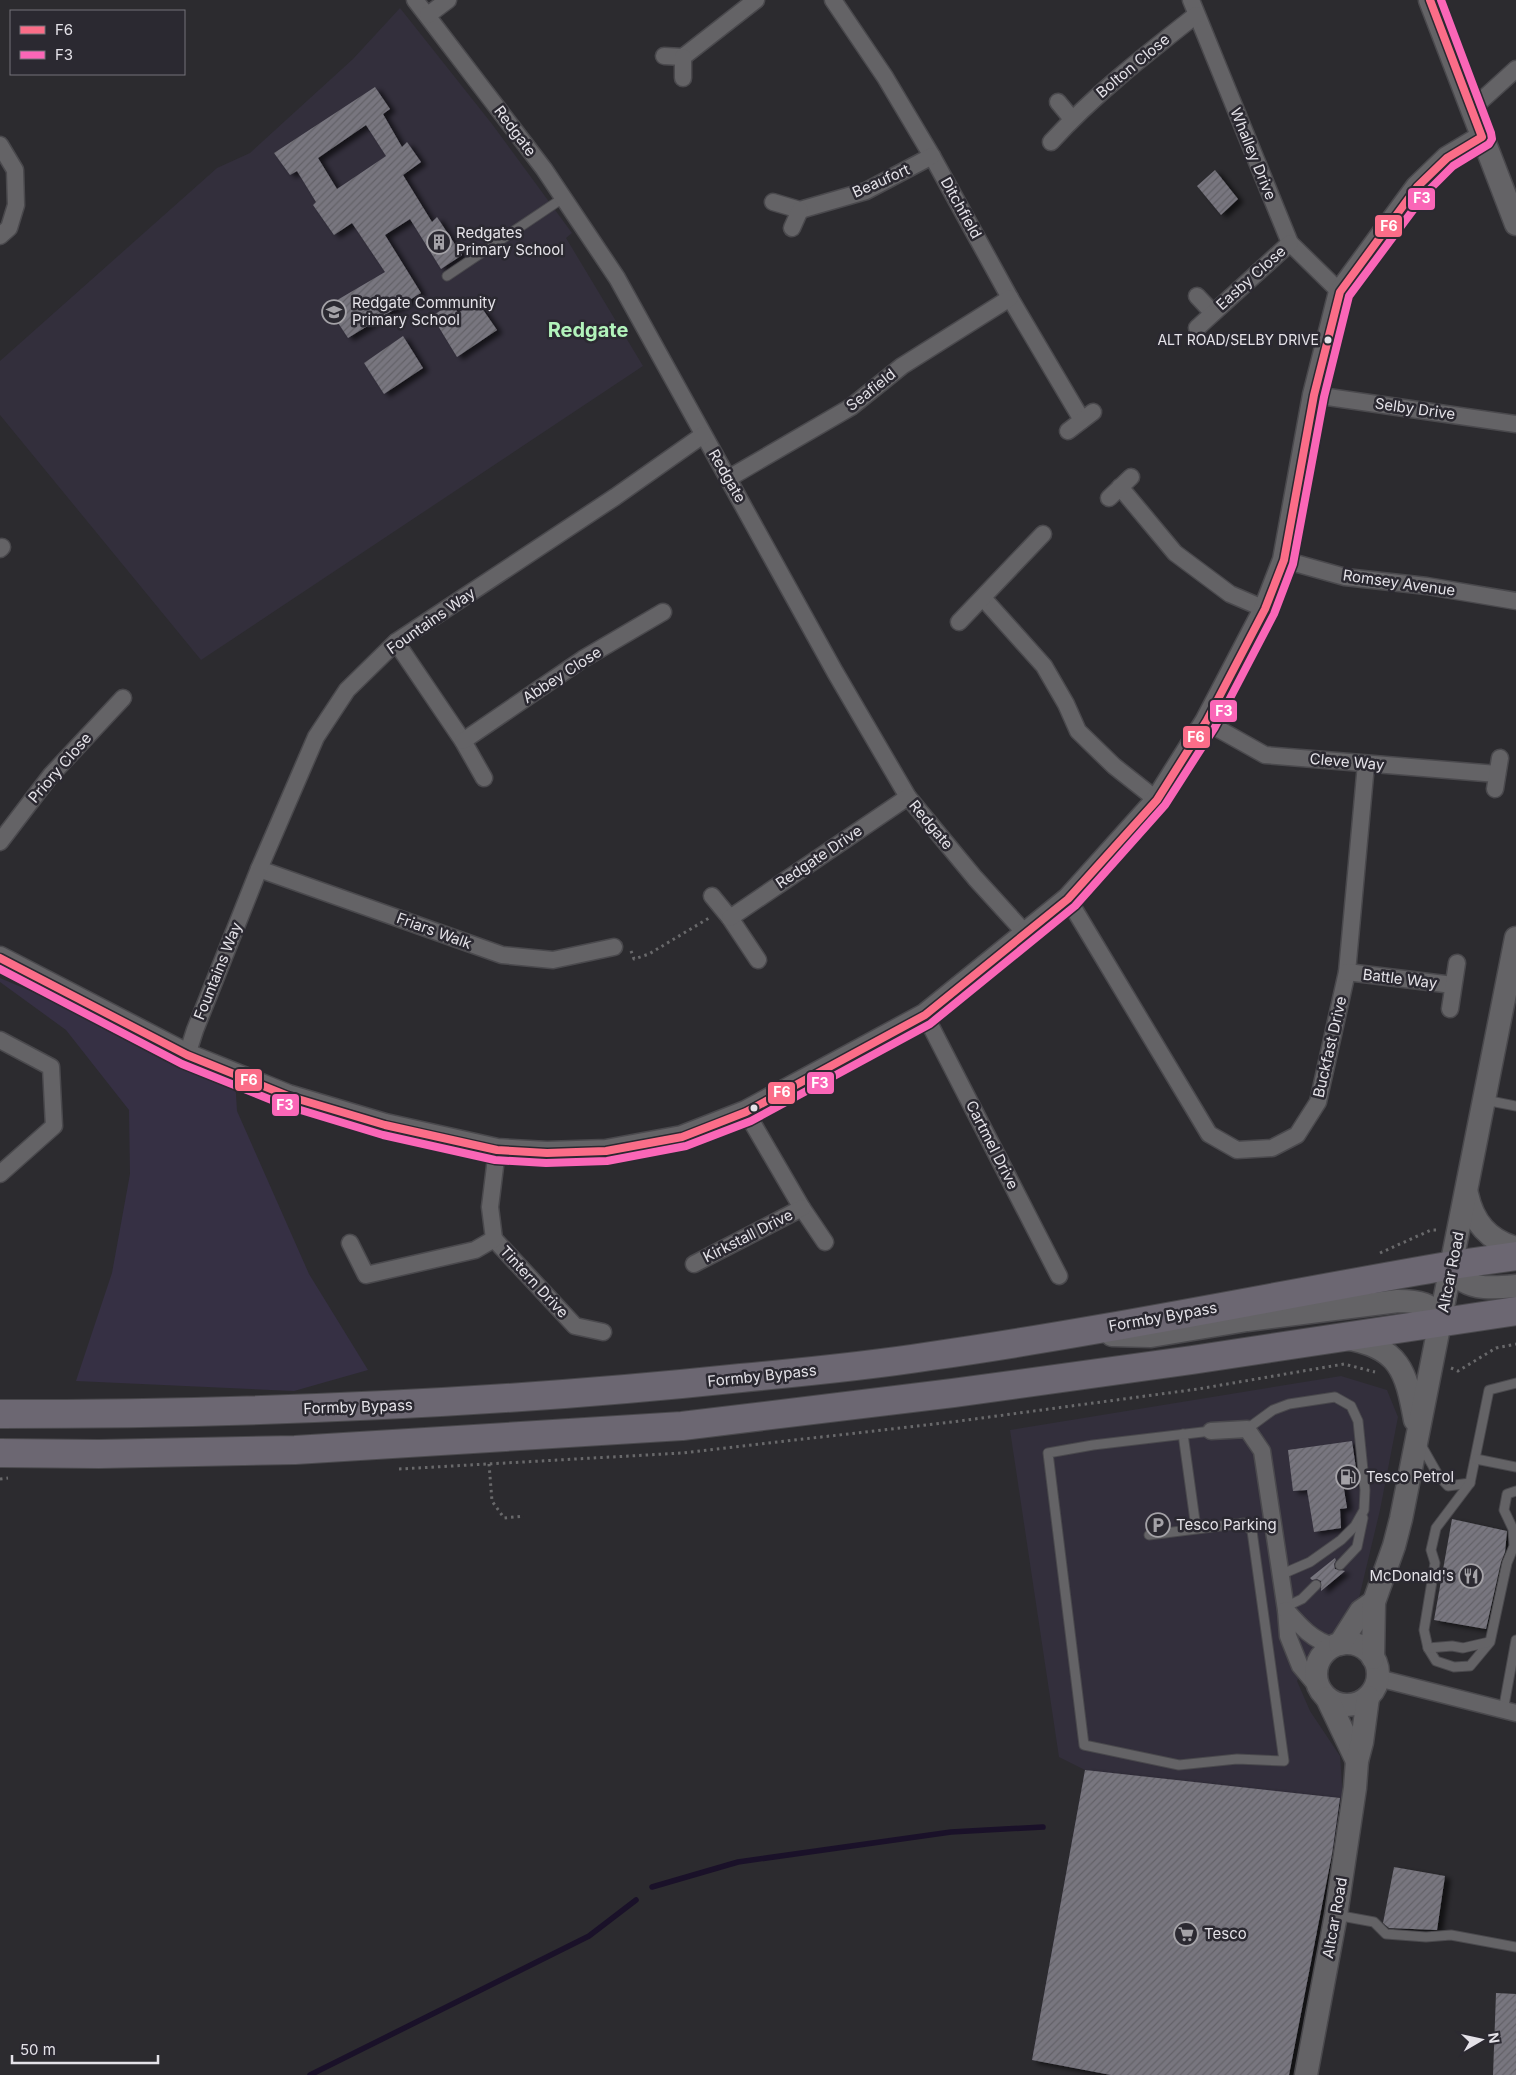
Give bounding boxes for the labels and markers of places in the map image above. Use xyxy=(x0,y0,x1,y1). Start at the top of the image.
place label: Redgates Primary School xyxy=(456,223,564,259)
building icon: Redgates Primary School xyxy=(426,229,452,255)
place label: Redgate Community Primary School xyxy=(352,293,497,329)
school or university icon: Redgate Community Primary School xyxy=(321,299,347,325)
place label: ALT ROAD/SELBY DRIVE xyxy=(1157,331,1319,348)
marker: ALT ROAD/SELBY DRIVE xyxy=(1323,335,1333,345)
unlabelled marker xyxy=(749,1103,759,1113)
fuel station icon: Tesco Petrol xyxy=(1335,1464,1361,1490)
place label: Tesco Petrol xyxy=(1366,1467,1454,1486)
parking icon: Tesco Parking xyxy=(1145,1512,1171,1538)
place label: Tesco Parking xyxy=(1176,1515,1277,1534)
restaurant icon: McDonald's xyxy=(1458,1563,1484,1589)
place label: McDonald's xyxy=(1370,1566,1454,1585)
supermarket icon: Tesco xyxy=(1173,1921,1199,1947)
place label: Tesco xyxy=(1204,1924,1247,1943)

